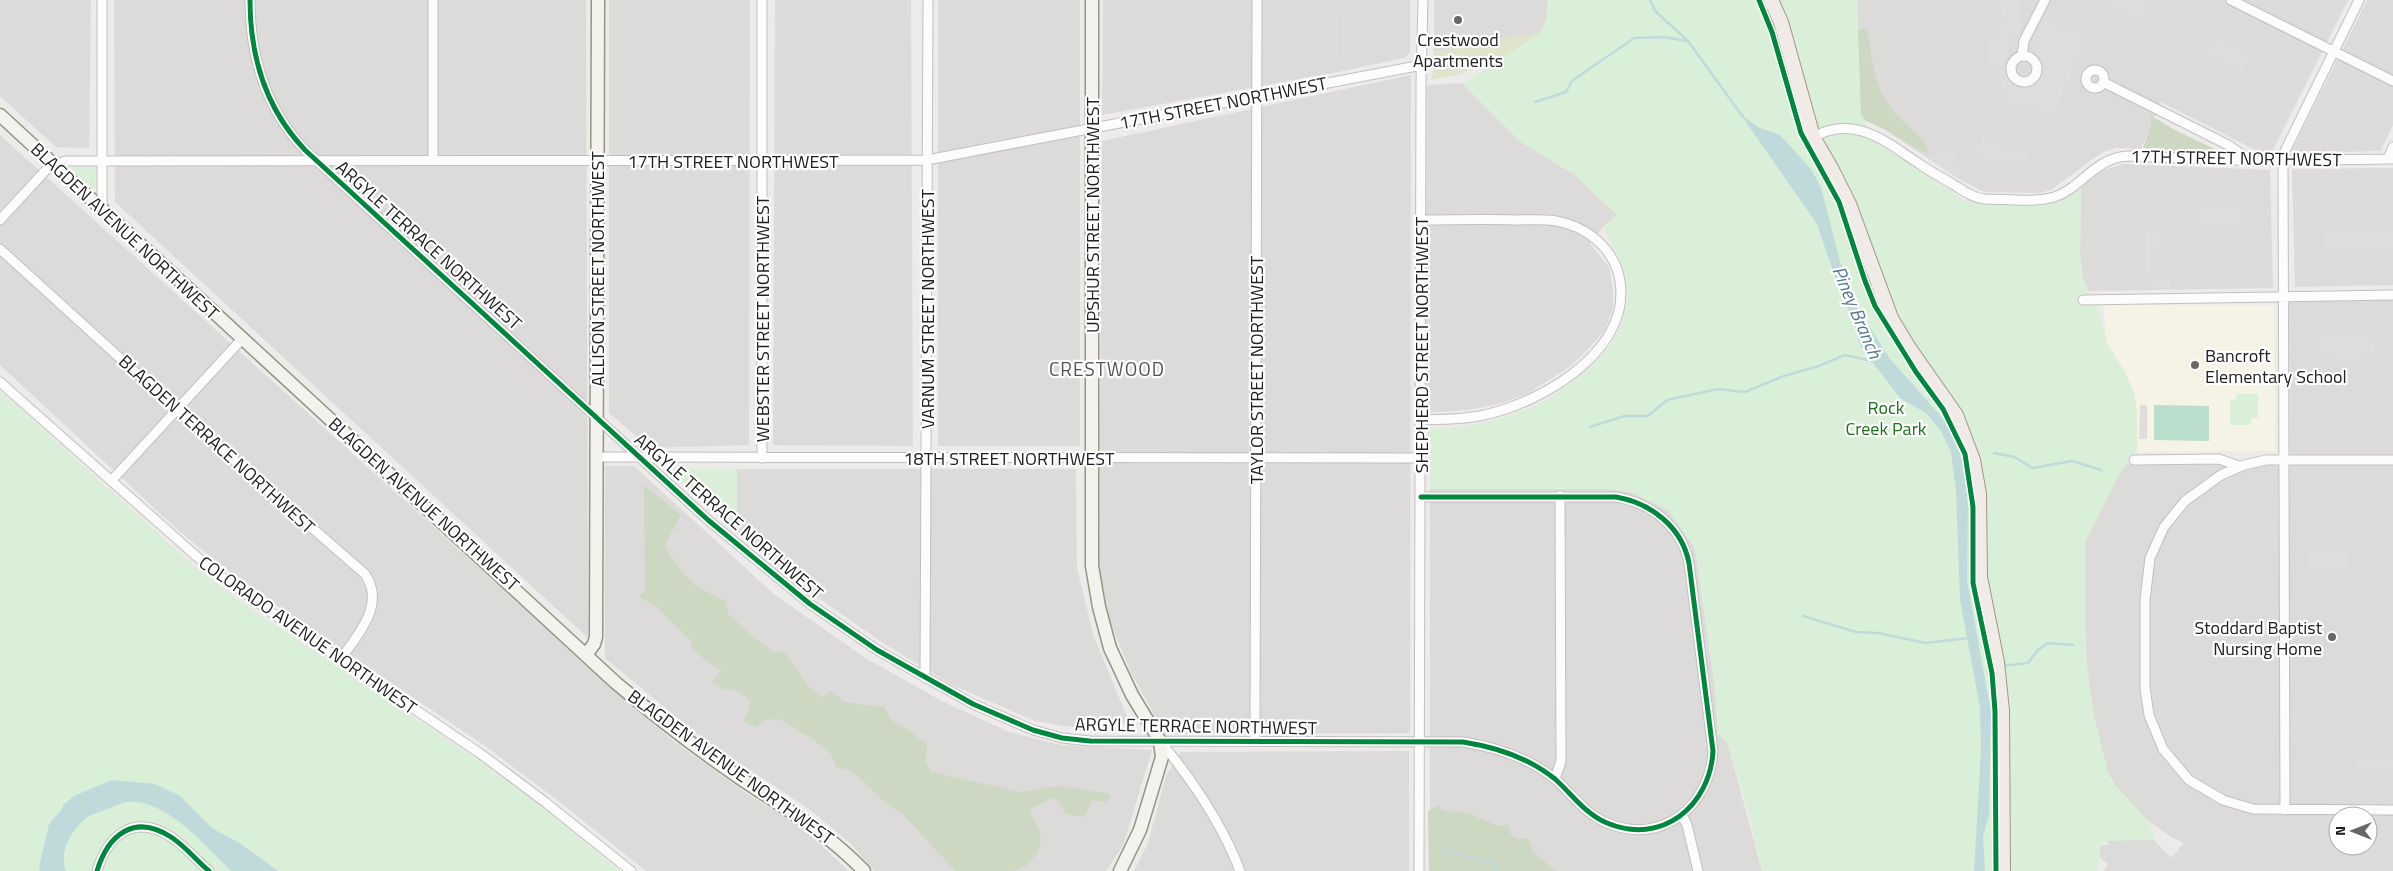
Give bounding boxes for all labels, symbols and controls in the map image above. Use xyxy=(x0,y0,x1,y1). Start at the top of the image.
marker: Crestwood Apartments xyxy=(1452,14,1464,26)
place label: Crestwood Apartments xyxy=(1413,26,1503,74)
street label: 17TH STREET NORTHWEST xyxy=(1117,70,1330,136)
street label: UPSHUR STREET NORTHWEST xyxy=(1079,96,1106,333)
street label: BLAGDEN AVENUE NORTHWEST xyxy=(25,136,226,326)
street label: 17TH STREET NORTHWEST xyxy=(2130,143,2342,173)
street label: 17TH STREET NORTHWEST xyxy=(627,148,839,175)
street label: ALLISON STREET NORTHWEST xyxy=(584,151,611,387)
street label: ARGYLE TERRACE NORTHWEST xyxy=(330,154,528,336)
street label: VARNUM STREET NORTHWEST xyxy=(914,189,941,429)
street label: WEBSTER STREET NORTHWEST xyxy=(749,195,776,442)
street label: SHEPHERD STREET NORTHWEST xyxy=(1408,216,1435,473)
street label: TAYLOR STREET NORTHWEST xyxy=(1243,255,1270,484)
water label: Piney Branch xyxy=(1825,261,1891,363)
place label: Bancroft Elementary School xyxy=(2205,342,2347,390)
street label: BLAGDEN TERRACE NORTHWEST xyxy=(113,348,322,540)
district label: CRESTWOOD xyxy=(1049,354,1165,383)
marker: Bancroft Elementary School xyxy=(2189,359,2201,371)
park label: Rock Creek Park xyxy=(1846,394,1927,442)
street label: BLAGDEN AVENUE NORTHWEST xyxy=(322,411,526,598)
street label: ARGYLE TERRACE NORTHWEST xyxy=(629,426,830,606)
street label: 18TH STREET NORTHWEST xyxy=(903,445,1115,472)
street label: COLORADO AVENUE NORTHWEST xyxy=(193,549,423,721)
place label: Stoddard Baptist Nursing Home xyxy=(2195,614,2323,662)
marker: Stoddard Baptist Nursing Home xyxy=(2326,631,2338,643)
street label: BLAGDEN AVENUE NORTHWEST xyxy=(622,683,840,851)
street label: ARGYLE TERRACE NORTHWEST xyxy=(1075,710,1318,742)
north arrow xyxy=(2328,806,2378,856)
text: N xyxy=(2329,826,2350,836)

